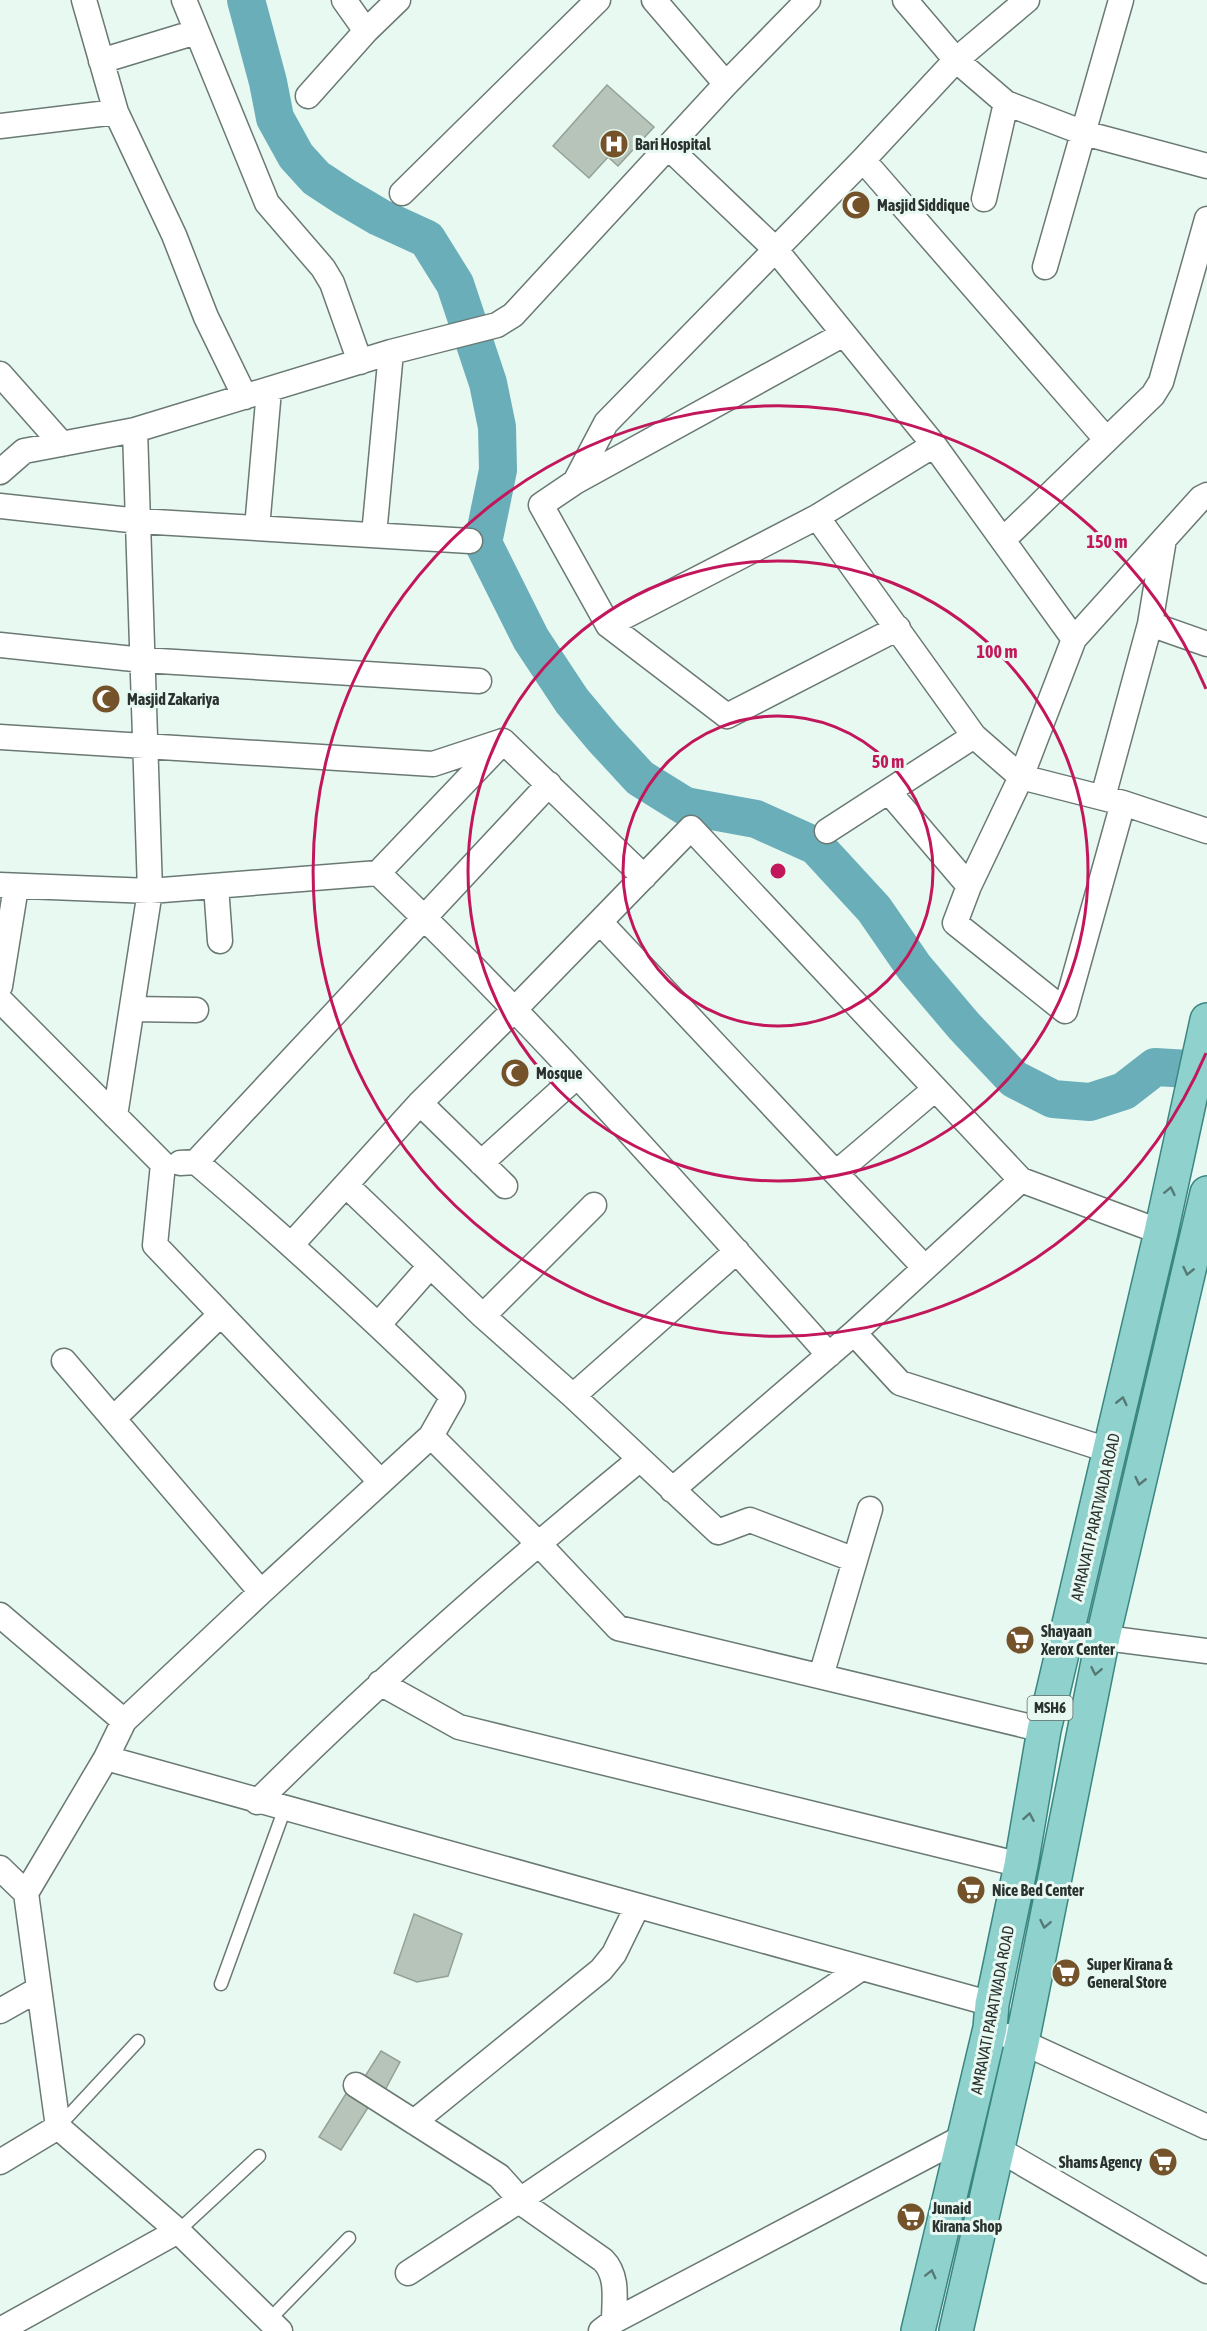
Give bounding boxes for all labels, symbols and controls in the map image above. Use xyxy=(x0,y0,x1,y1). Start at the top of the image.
hospital icon: Bari Hospital xyxy=(598,128,630,160)
place label: Bari Hospital xyxy=(635,135,711,153)
mosque icon: Masjid Siddique xyxy=(840,189,872,221)
place label: Masjid Siddique xyxy=(877,196,970,214)
text: 150 m xyxy=(1087,531,1127,552)
text: 100 m xyxy=(977,641,1017,662)
mosque icon: Masjid Zakariya xyxy=(90,683,122,715)
place label: Masjid Zakariya xyxy=(127,690,219,708)
text: 50 m xyxy=(872,751,904,772)
centre of rings xyxy=(768,861,788,881)
mosque icon: Mosque xyxy=(499,1057,531,1089)
place label: Mosque xyxy=(536,1064,582,1082)
one-way arrow xyxy=(1163,1186,1176,1196)
one-way arrow xyxy=(1183,1265,1196,1275)
one-way arrow xyxy=(1115,1396,1128,1406)
street label: AMRAVATI PARATWADA ROAD xyxy=(1067,1431,1123,1603)
one-way arrow xyxy=(1134,1476,1147,1486)
place label: Shayaan Xerox Center xyxy=(1040,1622,1115,1658)
supermarket icon: Shayaan Xerox Center xyxy=(1004,1624,1036,1656)
one-way arrow xyxy=(1091,1666,1104,1676)
road number: MSH6 xyxy=(1028,1696,1072,1720)
one-way arrow xyxy=(1023,1812,1035,1821)
supermarket icon: Nice Bed Center xyxy=(955,1874,987,1906)
place label: Nice Bed Center xyxy=(992,1881,1084,1899)
one-way arrow xyxy=(1039,1919,1052,1929)
street label: AMRAVATI PARATWADA ROAD xyxy=(967,1924,1017,2096)
place label: Super Kirana & General Store xyxy=(1087,1955,1173,1991)
supermarket icon: Super Kirana & General Store xyxy=(1050,1957,1082,1989)
supermarket icon: Shams Agency xyxy=(1147,2146,1179,2178)
place label: Shams Agency xyxy=(1059,2153,1142,2171)
place label: Junaid Kirana Shop xyxy=(931,2199,1003,2235)
supermarket icon: Junaid Kirana Shop xyxy=(895,2201,927,2233)
one-way arrow xyxy=(924,2269,937,2279)

